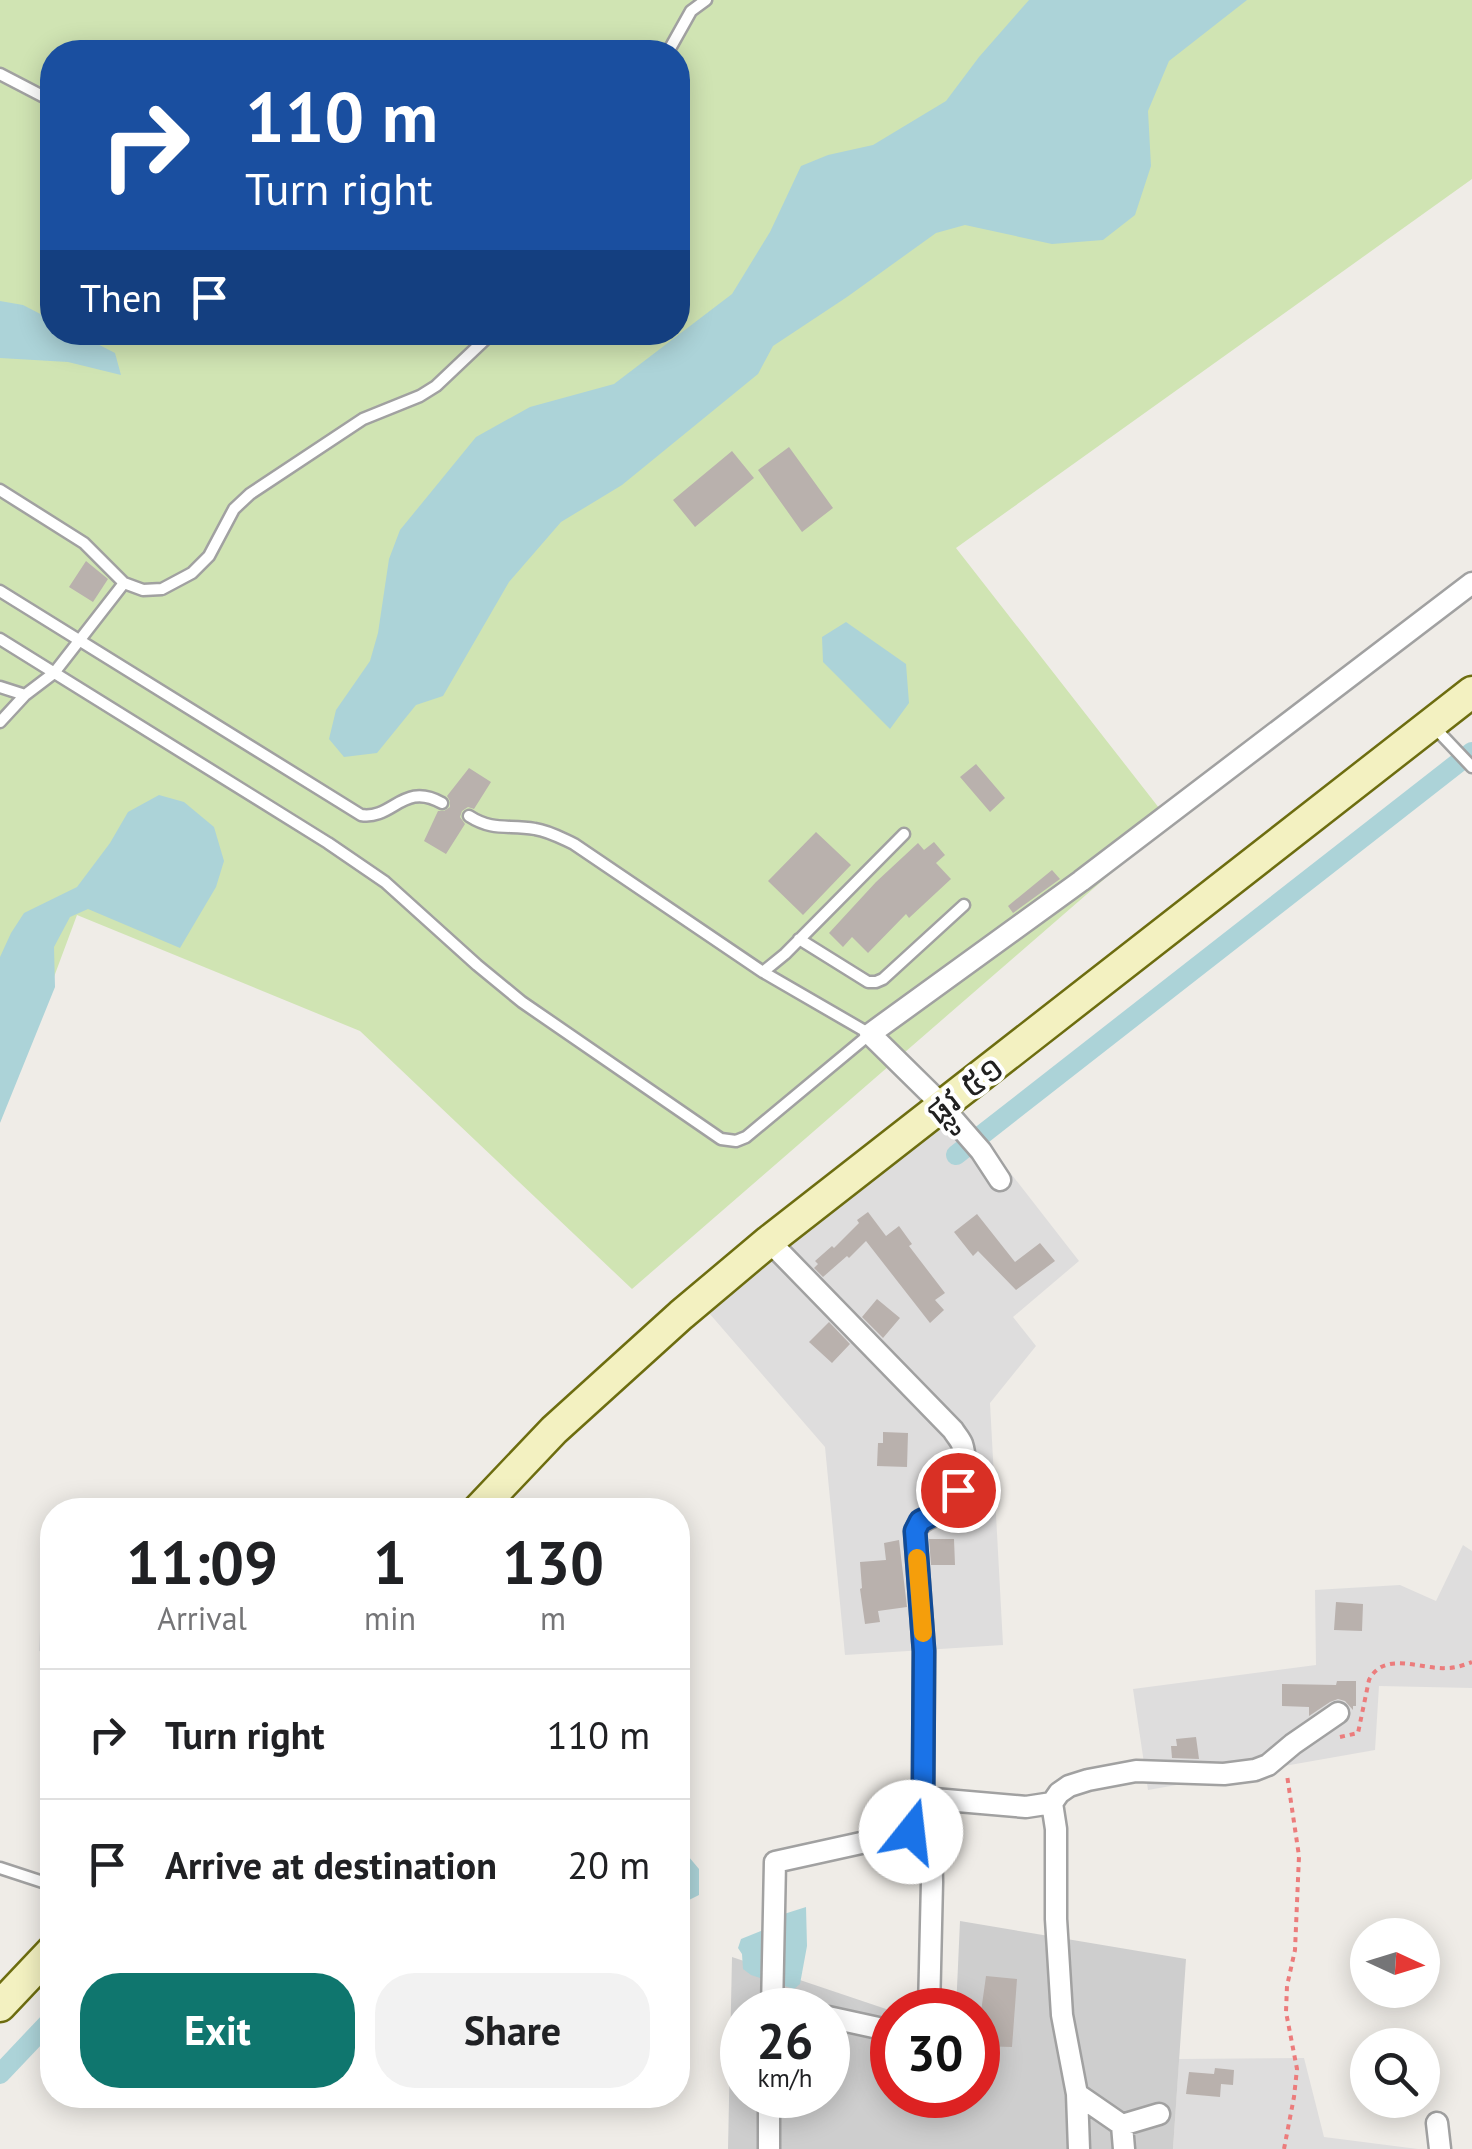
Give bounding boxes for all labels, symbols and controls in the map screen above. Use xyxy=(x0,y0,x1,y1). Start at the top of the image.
text: 110 m xyxy=(245,71,438,161)
icon: right xyxy=(80,80,210,210)
text: Turn right xyxy=(245,159,433,217)
icon: arrive xyxy=(182,270,237,325)
text: Then xyxy=(80,273,162,322)
street label: ផ្លូវ ៥១ xyxy=(915,1044,1018,1141)
pin xyxy=(916,1448,1001,1533)
icon: arrive xyxy=(931,1463,986,1518)
text: 11:09 xyxy=(126,1523,278,1601)
text: 1 xyxy=(373,1523,407,1601)
text: 130 xyxy=(502,1523,604,1601)
text: Arrival xyxy=(157,1597,247,1639)
text: min xyxy=(364,1597,416,1639)
text: m xyxy=(540,1597,566,1639)
icon: right xyxy=(80,1707,135,1762)
text: Turn right xyxy=(165,1710,325,1759)
text: 110 m xyxy=(547,1710,650,1759)
position arrow xyxy=(859,1780,963,1884)
icon: arrive xyxy=(80,1837,135,1892)
text: Arrive at destination xyxy=(165,1840,497,1889)
text: 20 m xyxy=(568,1840,650,1889)
north arrow xyxy=(1350,1918,1440,2008)
map controls xyxy=(1350,1918,1440,2118)
button: Exit xyxy=(80,1973,355,2088)
button: Share xyxy=(375,1973,650,2088)
speed limit sign: 30 xyxy=(870,1988,1000,2118)
text: 26 xyxy=(757,2008,813,2073)
button: search xyxy=(1350,2028,1440,2118)
text: km/h xyxy=(758,2062,812,2094)

